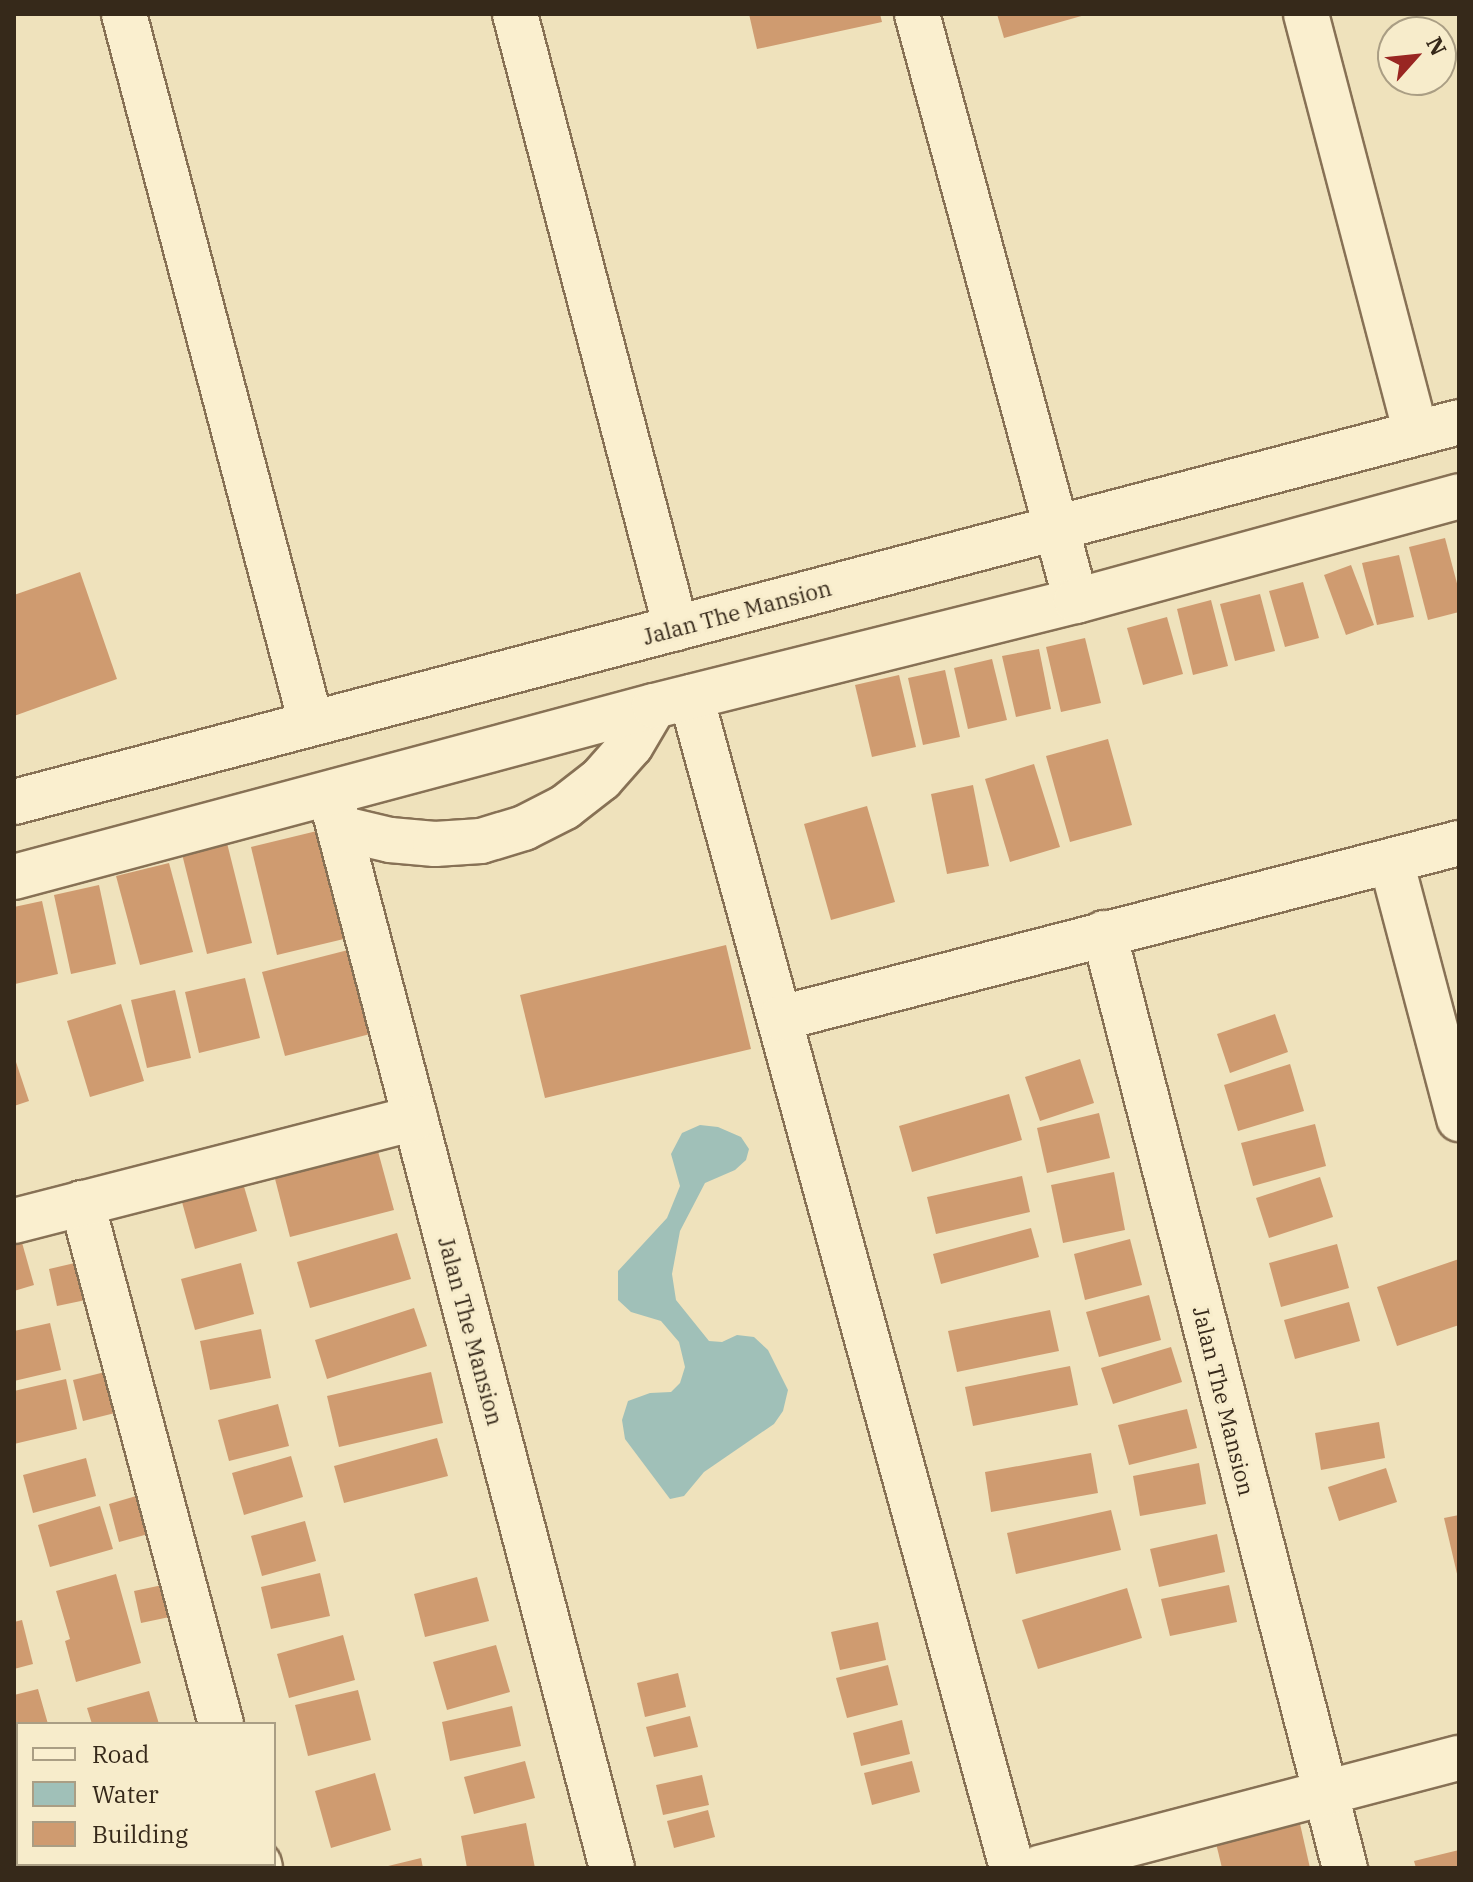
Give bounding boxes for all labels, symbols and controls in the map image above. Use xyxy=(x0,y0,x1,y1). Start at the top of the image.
north arrow xyxy=(1377,16,1457,96)
text: N xyxy=(1420,31,1454,60)
street label: Jalan The Mansion xyxy=(640,574,834,650)
street label: Jalan The Mansion xyxy=(433,1234,509,1428)
street label: Jalan The Mansion xyxy=(1188,1304,1260,1498)
legend xyxy=(16,1722,276,1866)
text: Road xyxy=(92,1738,149,1770)
text: Water xyxy=(92,1778,159,1810)
text: Building xyxy=(92,1818,188,1850)

